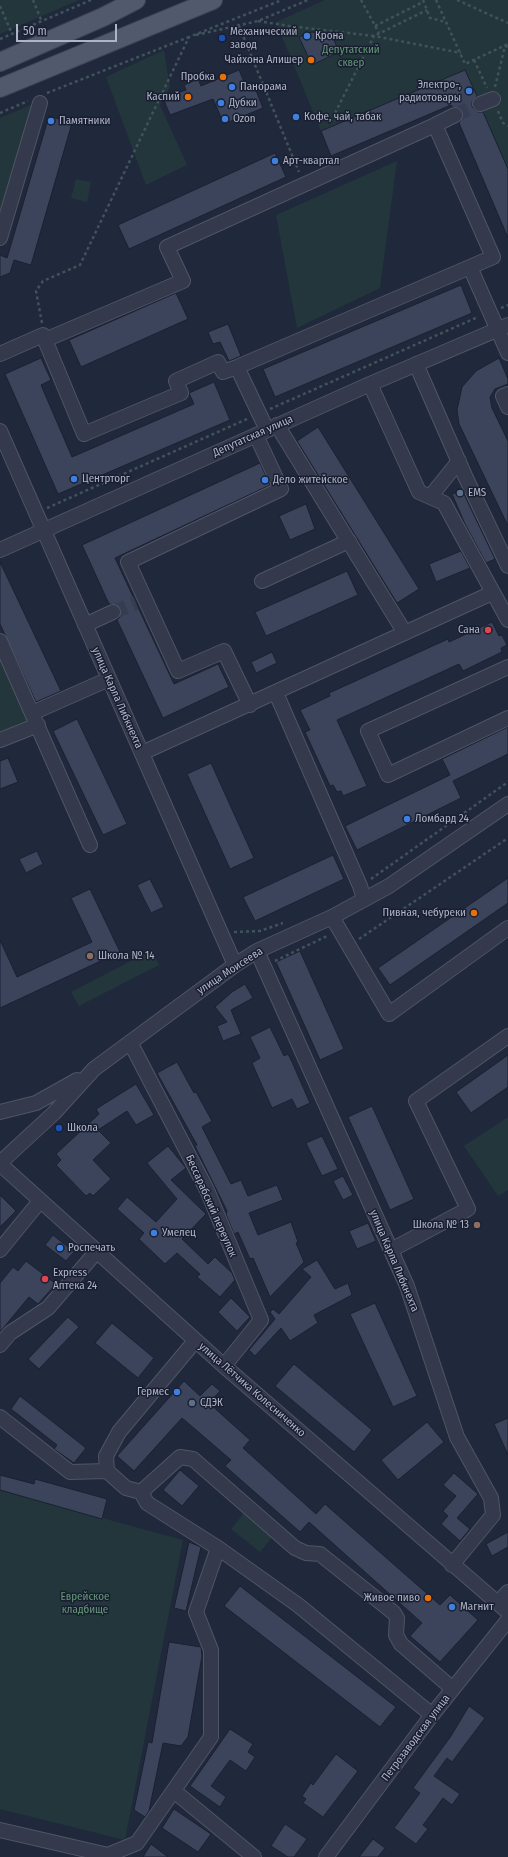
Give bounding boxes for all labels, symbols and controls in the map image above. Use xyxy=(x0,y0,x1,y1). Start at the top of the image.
scale bar xyxy=(18,16,119,42)
text: 50 m xyxy=(23,24,47,38)
place label: Механический завод xyxy=(230,25,298,51)
place label: Крона xyxy=(315,29,344,43)
marker: Крона xyxy=(302,31,312,41)
marker: Механический завод xyxy=(217,33,227,43)
park label: Депутатский сквер xyxy=(322,43,380,69)
place label: Чайхона Алишер xyxy=(225,53,303,67)
marker: Чайхона Алишер xyxy=(306,55,316,65)
place label: Пробка xyxy=(181,70,215,84)
marker: Пробка xyxy=(218,72,228,82)
place label: Электро-, радиотовары xyxy=(399,78,461,104)
place label: Панорама xyxy=(240,80,287,94)
marker: Панорама xyxy=(227,82,237,92)
marker: Электро-, радиотовары xyxy=(464,86,474,96)
place label: Каспий xyxy=(146,90,180,104)
marker: Каспий xyxy=(183,92,193,102)
place label: Дубки xyxy=(229,96,257,110)
marker: Дубки xyxy=(216,98,226,108)
place label: Кофе, чай, табак xyxy=(304,110,381,124)
place label: Ozon xyxy=(233,112,256,126)
marker: Кофе, чай, табак xyxy=(291,112,301,122)
place label: Памятники xyxy=(59,114,110,128)
marker: Ozon xyxy=(220,114,230,124)
marker: Памятники xyxy=(46,116,56,126)
place label: Арт-квартал xyxy=(283,154,339,168)
marker: Арт-квартал xyxy=(270,156,280,166)
street label: Депутатская улица xyxy=(211,412,295,460)
place label: Центрторг xyxy=(82,472,130,486)
place label: Дело житейское xyxy=(273,473,348,487)
marker: Центрторг xyxy=(69,474,79,484)
marker: Дело житейское xyxy=(260,475,270,485)
place label: EMS xyxy=(468,486,486,500)
marker: EMS xyxy=(455,488,465,498)
place label: Сана xyxy=(458,623,480,637)
marker: Сана xyxy=(483,625,493,635)
street label: улица Карла Либкнехта xyxy=(89,645,145,751)
place label: Ломбард 24 xyxy=(415,812,469,826)
marker: Ломбард 24 xyxy=(402,814,412,824)
place label: Пивная, чебуреки xyxy=(383,906,466,920)
marker: Пивная, чебуреки xyxy=(469,908,479,918)
street label: улица Моисеева xyxy=(195,945,265,997)
place label: Школа № 14 xyxy=(98,949,155,963)
marker: Школа № 14 xyxy=(85,951,95,961)
place label: Школа xyxy=(67,1121,98,1135)
marker: Школа xyxy=(54,1123,64,1133)
street label: Бессарабский переулок xyxy=(182,1153,240,1259)
street label: улица Карла Либкнехта xyxy=(367,1208,421,1314)
place label: Школа № 13 xyxy=(413,1218,469,1232)
marker: Школа № 13 xyxy=(472,1220,482,1230)
place label: Умелец xyxy=(162,1226,196,1240)
marker: Умелец xyxy=(149,1228,159,1238)
place label: Роспечать xyxy=(68,1241,115,1255)
marker: Роспечать xyxy=(55,1243,65,1253)
place label: Express Аптека 24 xyxy=(53,1266,97,1292)
marker: Express Аптека 24 xyxy=(40,1274,50,1284)
street label: улица Лётчика Колесниченко xyxy=(196,1340,308,1440)
place label: Гермес xyxy=(137,1385,169,1399)
marker: Гермес xyxy=(172,1387,182,1397)
place label: СДЭК xyxy=(200,1396,223,1410)
marker: СДЭК xyxy=(187,1398,197,1408)
park label: Еврейское кладбище xyxy=(61,1590,109,1616)
place label: Живое пиво xyxy=(364,1591,420,1605)
marker: Живое пиво xyxy=(423,1593,433,1603)
place label: Магнит xyxy=(460,1600,494,1614)
marker: Магнит xyxy=(447,1602,457,1612)
street label: Петрозаводская улица xyxy=(379,1692,453,1784)

